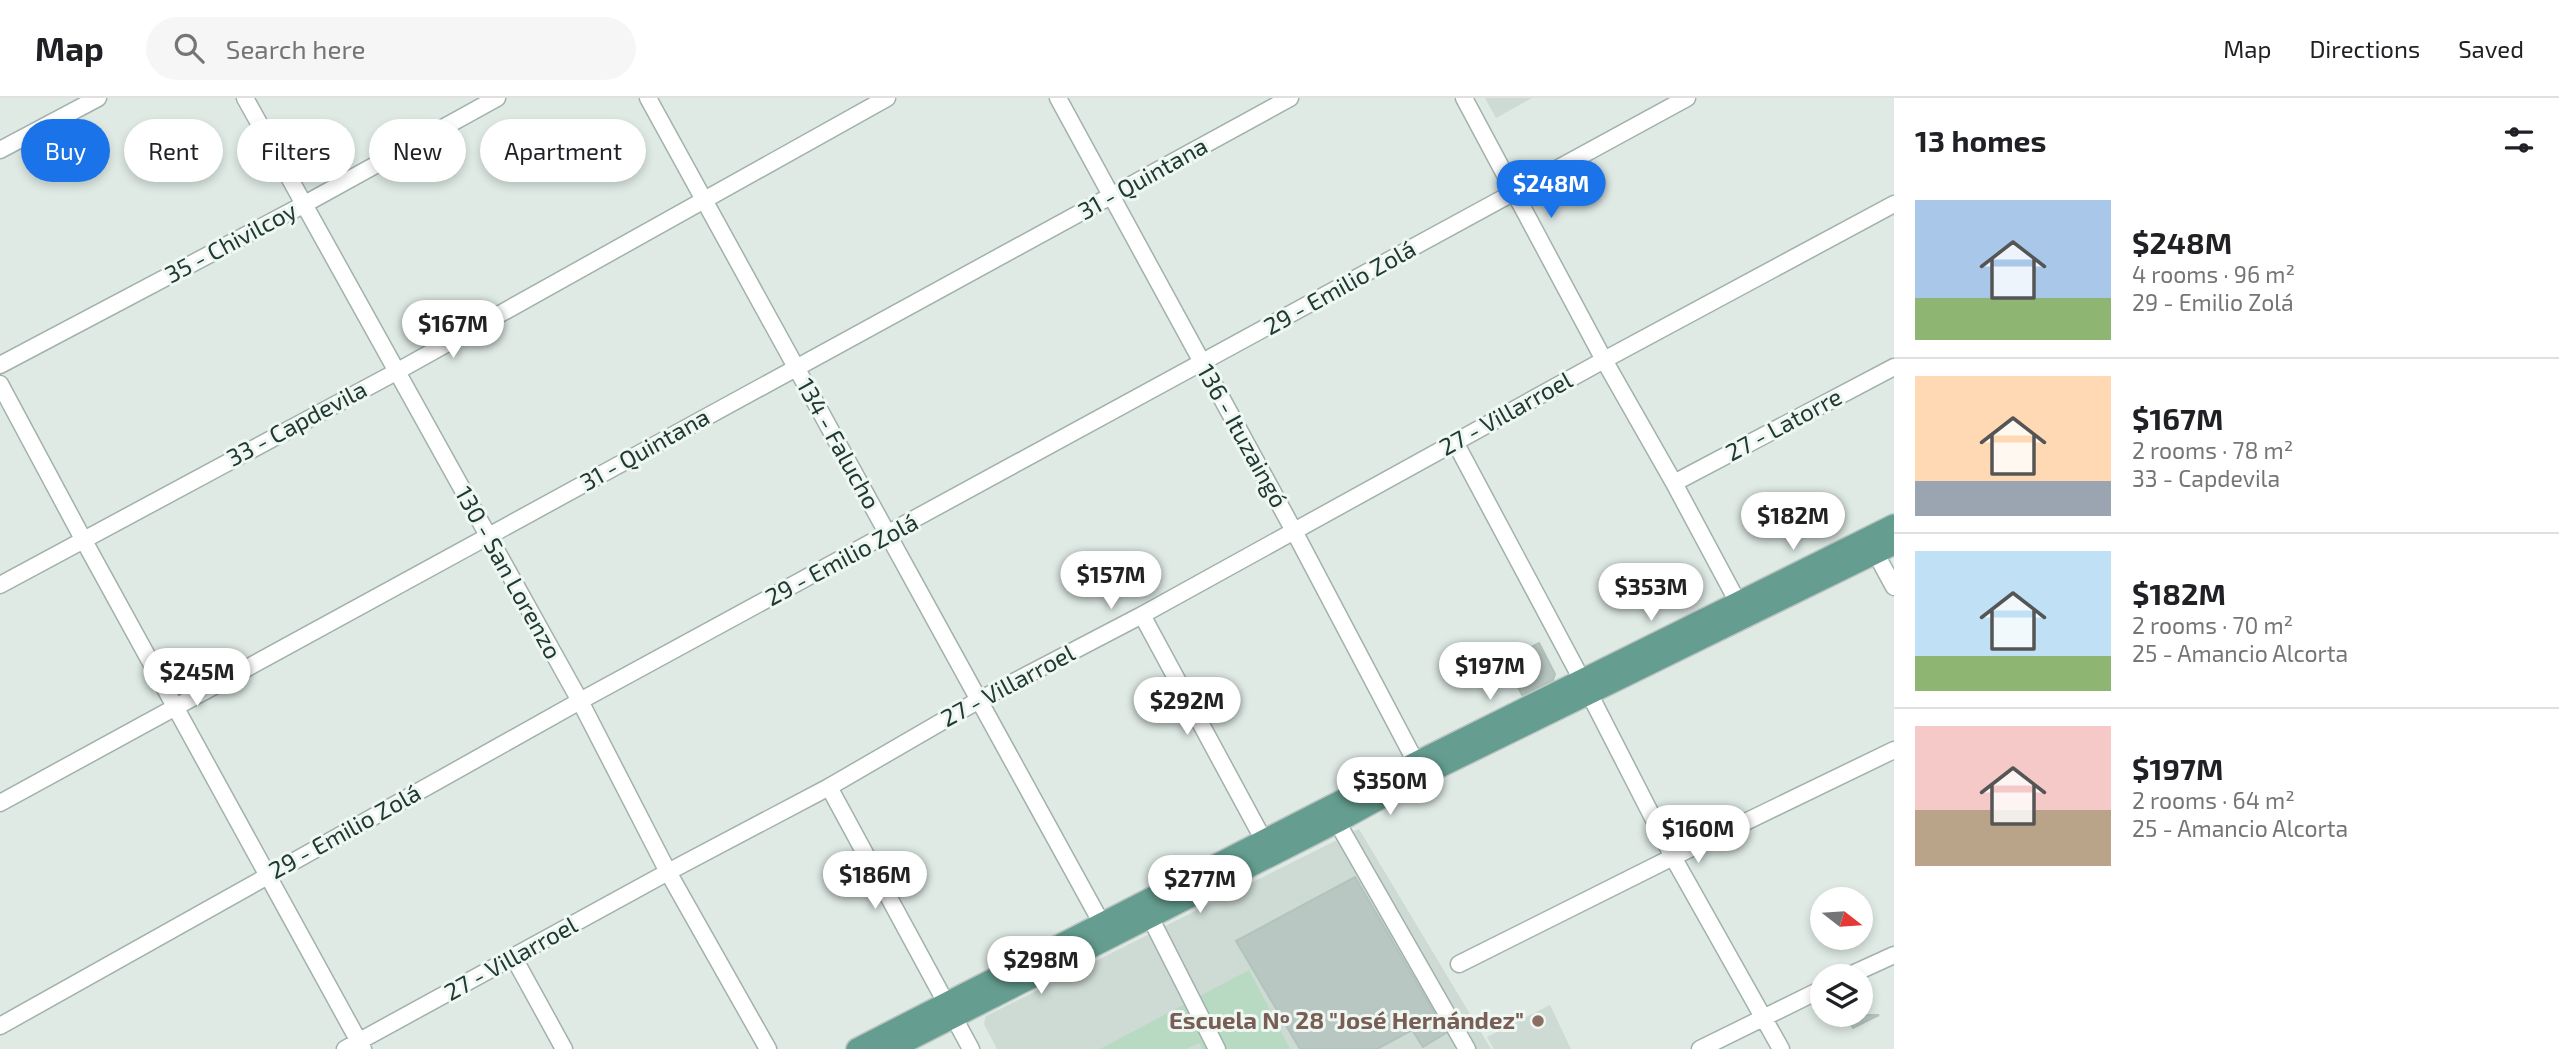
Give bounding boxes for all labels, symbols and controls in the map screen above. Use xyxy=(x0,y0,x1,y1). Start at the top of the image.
search box xyxy=(146,17,636,80)
text: Map xyxy=(35,28,104,68)
icon: search xyxy=(170,29,208,67)
text: Search here xyxy=(226,33,365,64)
text: Map xyxy=(2223,34,2271,63)
text: Directions xyxy=(2309,34,2420,63)
text: Saved xyxy=(2458,34,2524,63)
chip: Buy xyxy=(21,119,110,182)
chip: Rent xyxy=(124,119,223,182)
chip: Filters xyxy=(237,119,355,182)
chip: New xyxy=(369,119,466,182)
chip: Apartment xyxy=(480,119,646,182)
icon: filters xyxy=(2500,121,2538,159)
text: 13 homes xyxy=(1915,122,2046,158)
street label: 31 - Quintana xyxy=(1073,130,1212,225)
pin: $248M xyxy=(1502,160,1600,220)
text: $248M xyxy=(1513,169,1589,197)
street label: 35 - Chivilcoy xyxy=(160,195,301,288)
text: $248M xyxy=(2132,224,2232,260)
icon: home xyxy=(1971,228,2055,312)
street label: 29 - Emilio Zolá xyxy=(1258,233,1420,340)
text: 4 rooms · 96 m² xyxy=(2132,260,2295,288)
text: 29 - Emilio Zolá xyxy=(2132,288,2294,316)
pin: $167M xyxy=(404,300,502,360)
text: $167M xyxy=(418,309,488,337)
street label: 136 - Ituzaingó xyxy=(1192,359,1295,512)
street label: 27 - Villarroel xyxy=(1434,364,1577,461)
street label: 134 - Falucho xyxy=(792,373,887,514)
street label: 33 - Capdevila xyxy=(221,374,371,472)
street label: 27 - Latorre xyxy=(1720,381,1846,466)
text: $167M xyxy=(2132,400,2223,436)
street label: 31 - Quintana xyxy=(575,401,714,496)
icon: home xyxy=(1971,404,2055,488)
text: 2 rooms · 78 m² xyxy=(2132,436,2293,464)
text: 33 - Capdevila xyxy=(2132,464,2280,492)
street label: 130 - San Lorenzo xyxy=(450,481,569,664)
pin: $182M xyxy=(1744,492,1842,552)
text: $182M xyxy=(1757,501,1829,529)
street label: 29 - Emilio Zolá xyxy=(760,506,923,611)
pin: $157M xyxy=(1062,552,1160,611)
text: $157M xyxy=(1076,560,1146,588)
pin: $353M xyxy=(1602,564,1700,623)
text: $353M xyxy=(1614,572,1688,600)
text: $182M xyxy=(2132,575,2226,611)
icon: home xyxy=(1971,579,2055,663)
text: 2 rooms · 70 m² xyxy=(2132,611,2293,639)
street label: 27 - Villarroel xyxy=(935,637,1079,732)
text: 25 - Amancio Alcorta xyxy=(2132,639,2348,667)
pin: $197M xyxy=(1441,642,1539,702)
pin: $245M xyxy=(148,648,246,708)
text: $197M xyxy=(1455,651,1525,679)
text: $245M xyxy=(159,657,235,685)
pin: $292M xyxy=(1138,678,1236,737)
text: $292M xyxy=(1150,686,1224,714)
text: $197M xyxy=(2132,750,2223,786)
icon: home xyxy=(1971,754,2055,838)
pin: $350M xyxy=(1341,758,1439,817)
text: $350M xyxy=(1353,766,1427,794)
street label: 29 - Emilio Zolá xyxy=(263,777,425,884)
text: 2 rooms · 64 m² xyxy=(2132,786,2295,814)
pin: $160M xyxy=(1649,806,1747,865)
text: $160M xyxy=(1662,814,1734,842)
text: 25 - Amancio Alcorta xyxy=(2132,814,2348,842)
pin: $186M xyxy=(826,852,924,911)
pin: $277M xyxy=(1151,856,1249,915)
text: $186M xyxy=(839,860,911,888)
text: $277M xyxy=(1164,864,1236,892)
north arrow xyxy=(1810,887,1872,950)
map controls xyxy=(1810,887,1873,1027)
street label: 27 - Villarroel xyxy=(439,909,582,1006)
pin: $298M xyxy=(992,936,1090,996)
text: $298M xyxy=(1003,945,1079,973)
button: layers xyxy=(1810,964,1873,1027)
place label: Escuela Nº 28 "José Hernández" xyxy=(1169,1005,1524,1034)
marker: Escuela Nº 28 "José Hernández" xyxy=(1530,1013,1546,1029)

